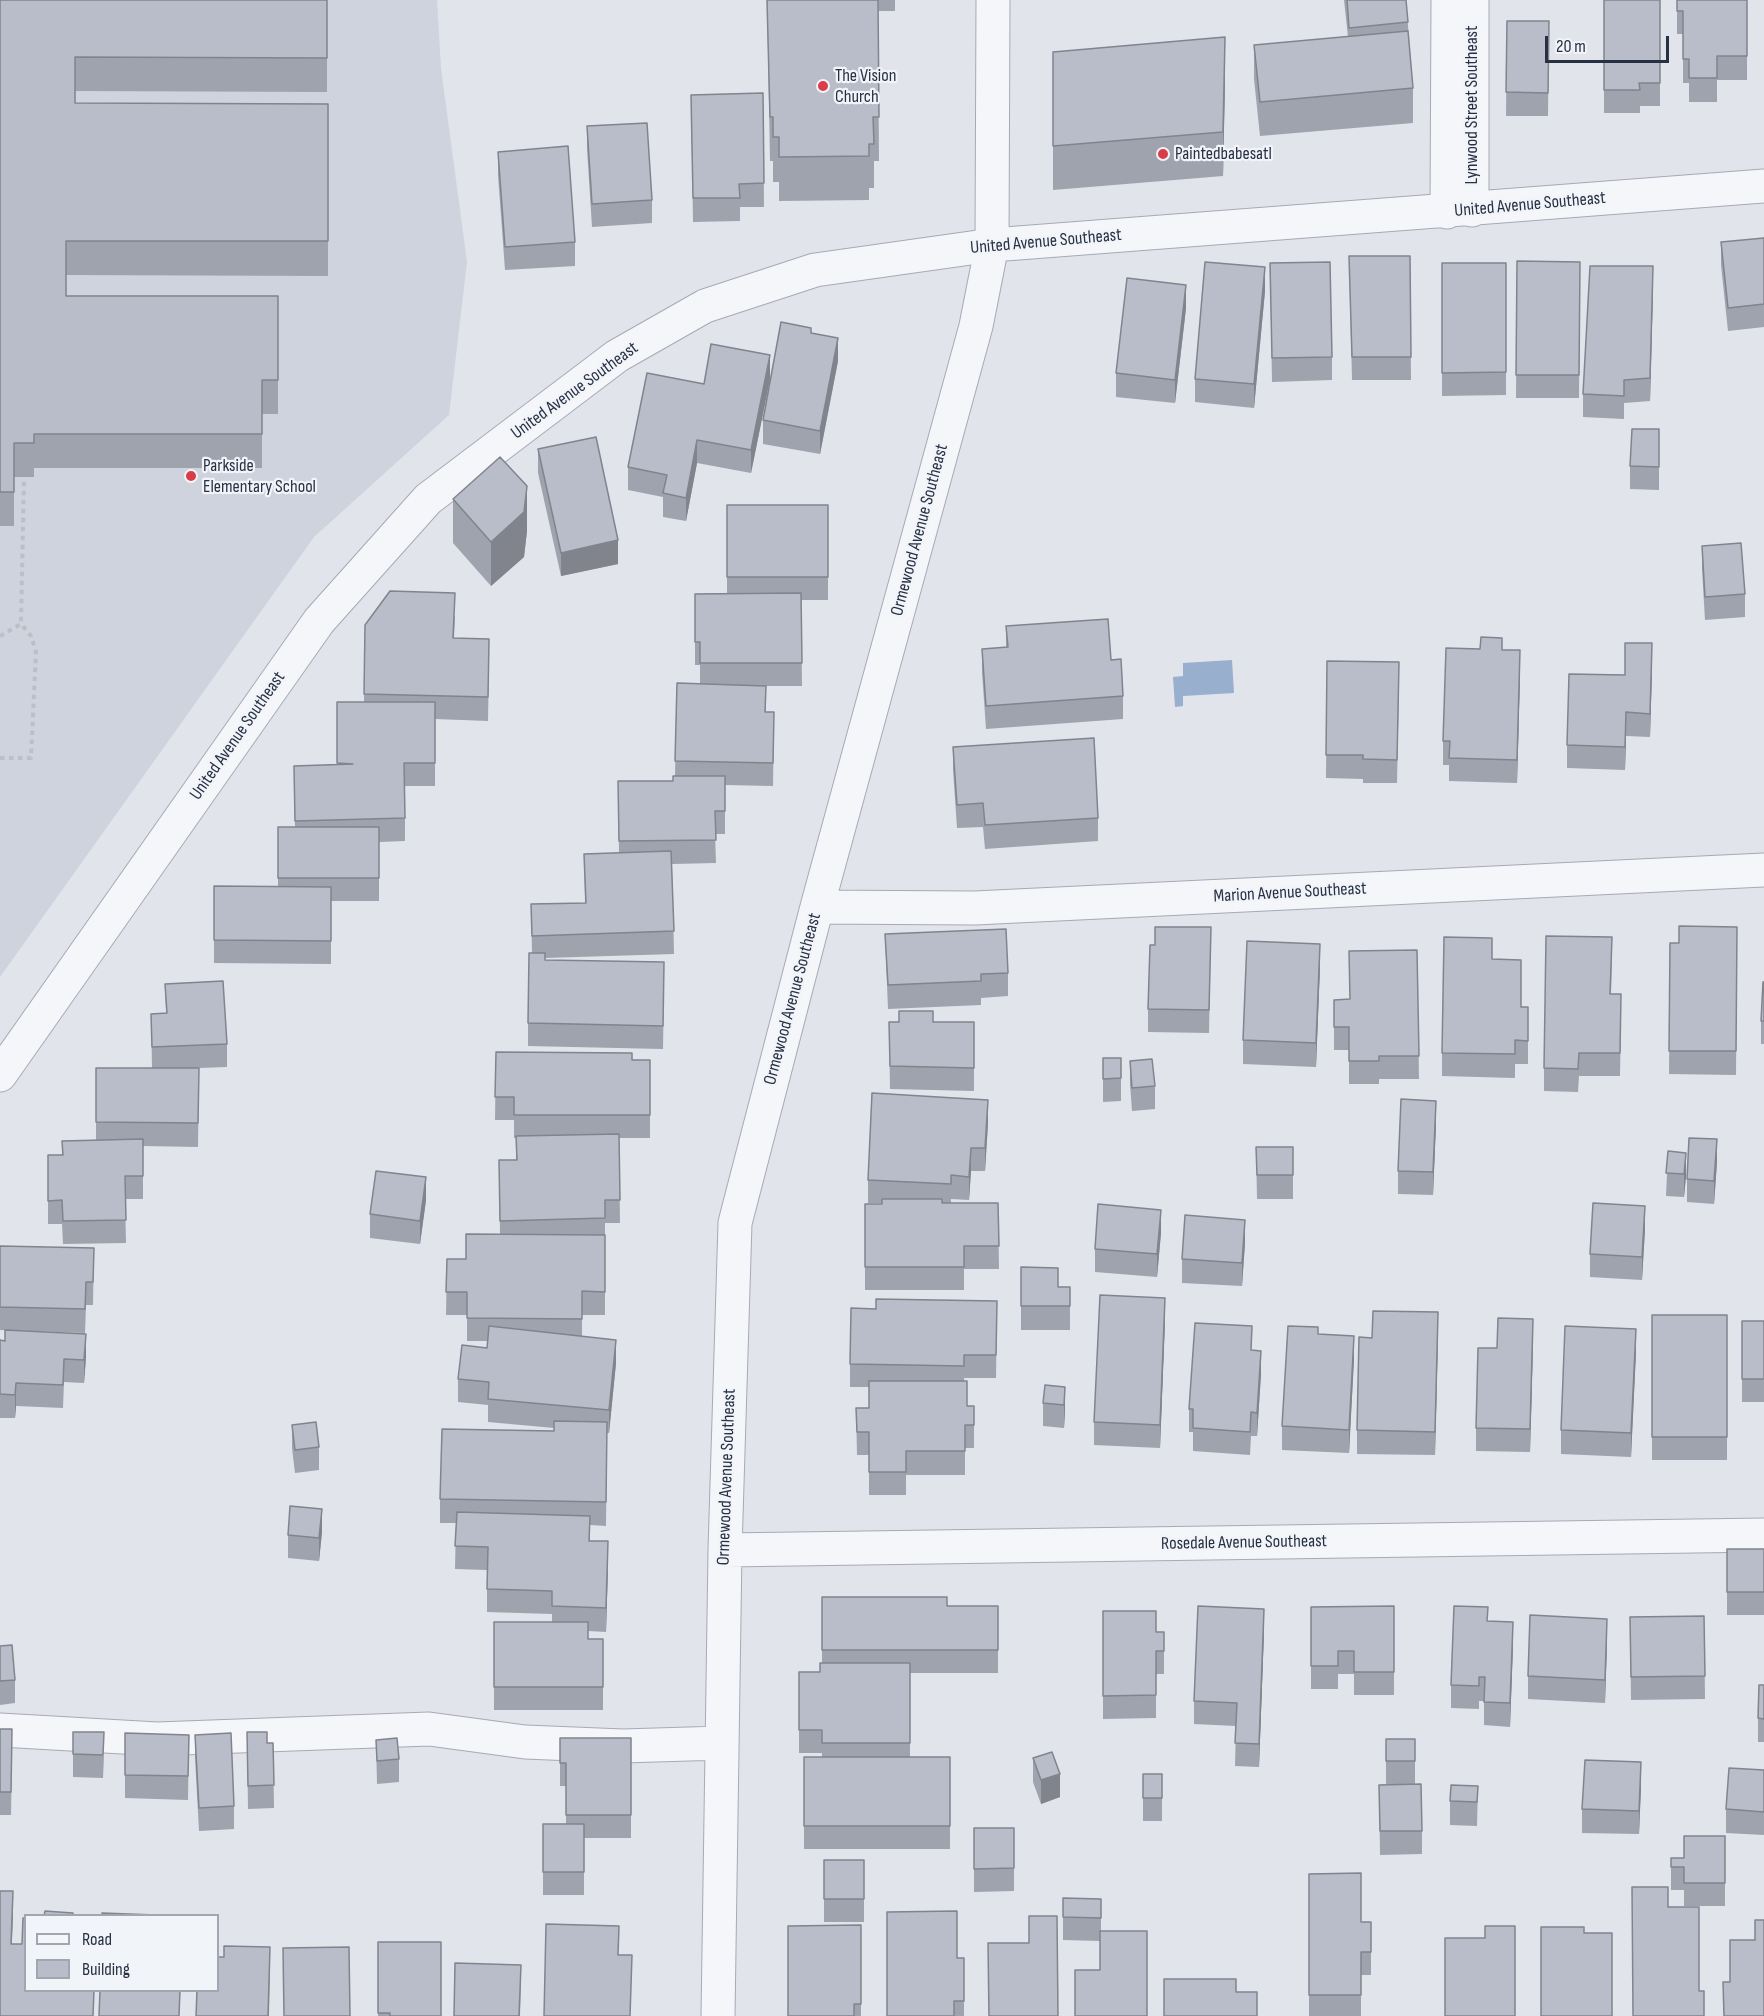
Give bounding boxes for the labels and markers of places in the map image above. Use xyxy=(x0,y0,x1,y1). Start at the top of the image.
place label: The Vision Church xyxy=(835,65,896,107)
marker: The Vision Church xyxy=(816,79,830,93)
place label: Paintedbabesatl xyxy=(1175,143,1272,165)
marker: Paintedbabesatl xyxy=(1156,147,1170,161)
place label: Parkside Elementary School xyxy=(203,455,316,498)
marker: Parkside Elementary School xyxy=(184,469,198,483)

